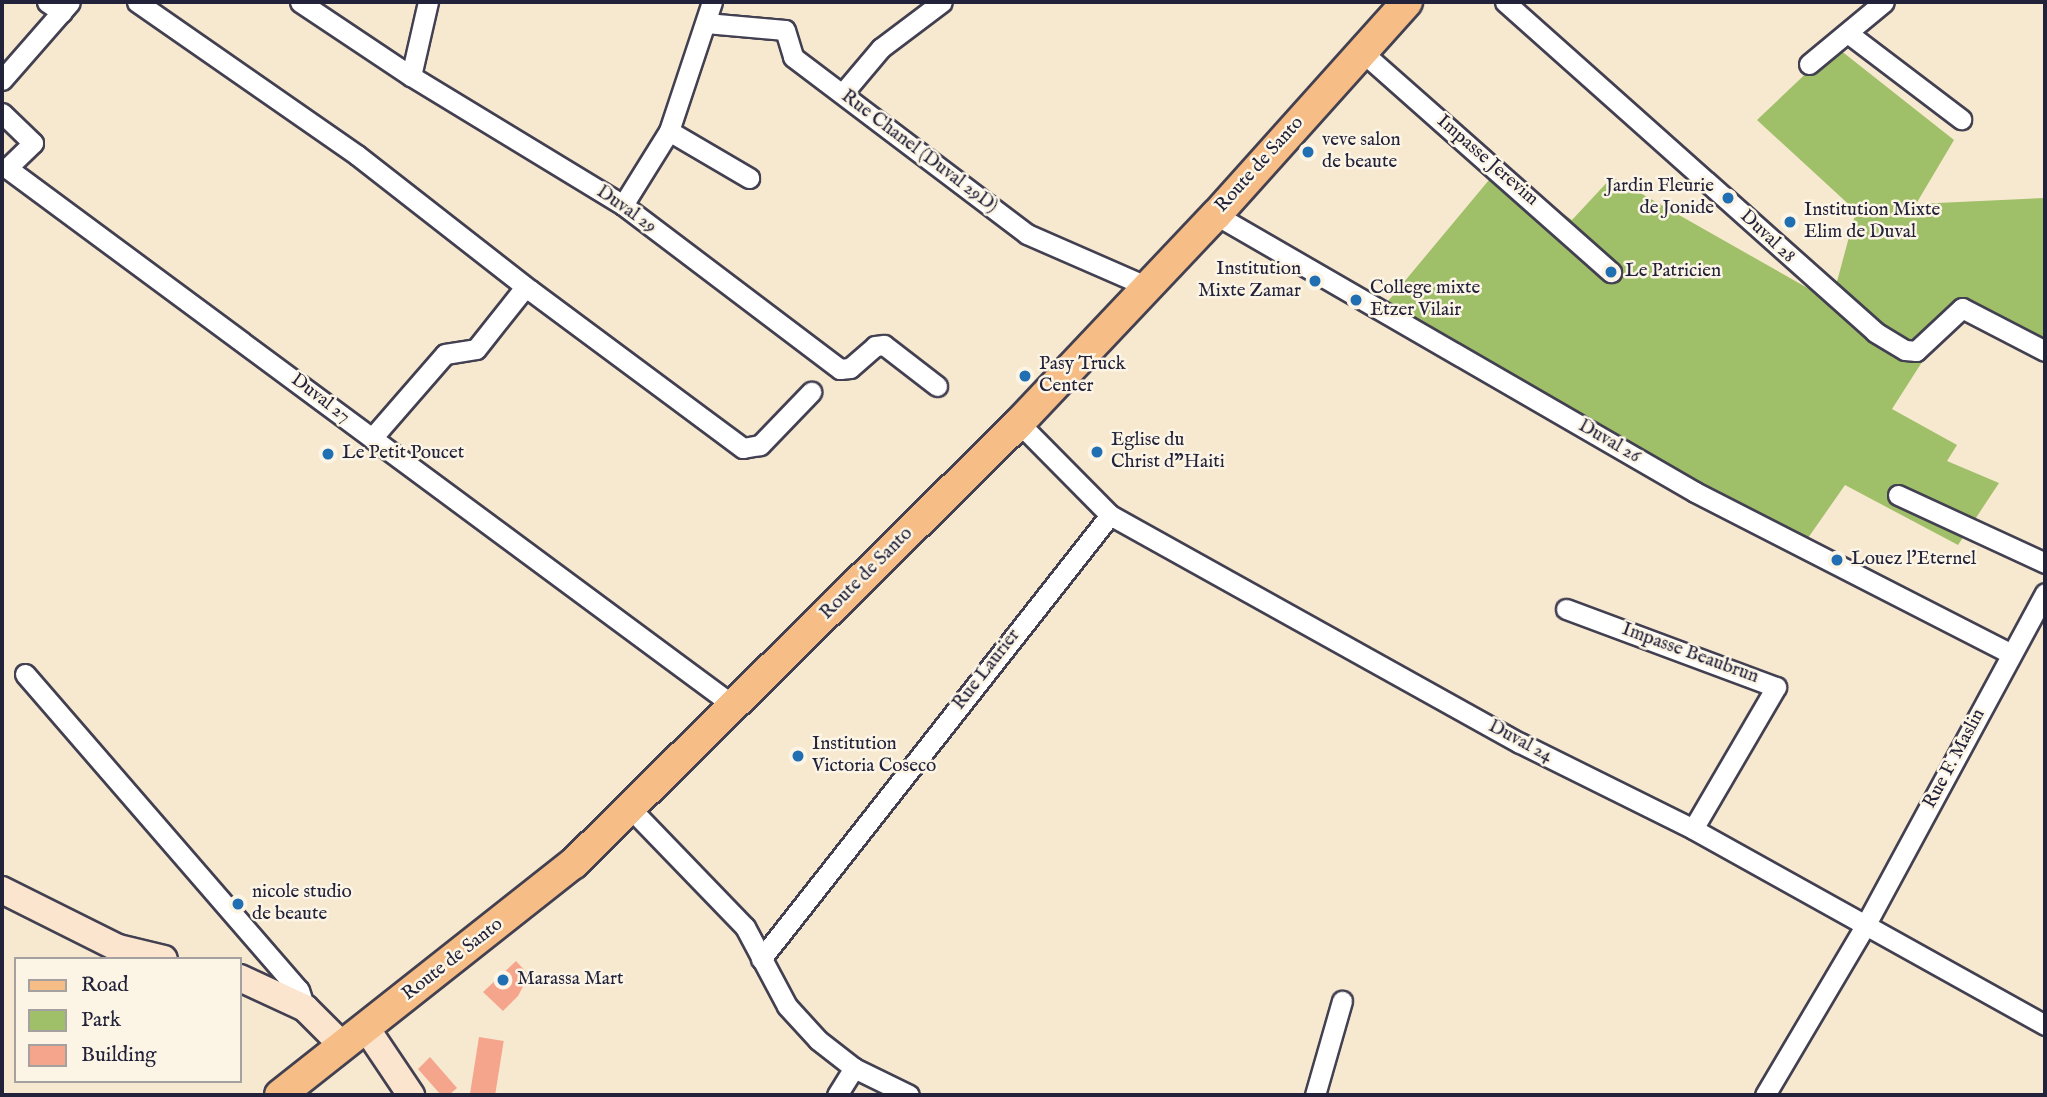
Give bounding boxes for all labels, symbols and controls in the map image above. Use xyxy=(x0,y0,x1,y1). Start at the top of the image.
street label: Rue Chanel (Duval 29D) xyxy=(836,86,1002,218)
street label: Impasse Jerevim xyxy=(1431,111,1543,211)
street label: Route de Santo xyxy=(1211,112,1309,218)
place label: veve salon de beaute xyxy=(1322,130,1401,174)
marker: veve salon de beaute xyxy=(1300,144,1316,160)
place label: Jardin Fleurie de Jonide xyxy=(1606,176,1714,220)
street label: Duval 29 xyxy=(592,181,660,239)
marker: Jardin Fleurie de Jonide xyxy=(1720,190,1736,206)
place label: Institution Mixte Elim de Duval xyxy=(1804,200,1940,244)
street label: Duval 28 xyxy=(1735,206,1799,268)
marker: Institution Mixte Elim de Duval xyxy=(1782,214,1798,230)
place label: Institution Mixte Zamar xyxy=(1198,259,1301,303)
place label: Le Patricien xyxy=(1625,261,1721,283)
marker: Le Patricien xyxy=(1603,264,1619,280)
marker: Institution Mixte Zamar xyxy=(1307,273,1323,289)
place label: College mixte Etzer Vilair xyxy=(1370,278,1480,322)
marker: College mixte Etzer Vilair xyxy=(1348,292,1364,308)
place label: Pasy Truck Center xyxy=(1039,354,1126,398)
marker: Pasy Truck Center xyxy=(1017,368,1033,384)
street label: Duval 27 xyxy=(286,369,354,429)
street label: Duval 26 xyxy=(1574,415,1644,469)
place label: Eglise du Christ d"Haiti xyxy=(1111,430,1225,474)
place label: Le Petit Poucet xyxy=(342,443,464,465)
marker: Eglise du Christ d"Haiti xyxy=(1089,444,1105,460)
marker: Le Petit Poucet xyxy=(320,446,336,462)
street label: Route de Santo xyxy=(816,523,918,625)
place label: Louez l'Eternel xyxy=(1851,549,1976,571)
marker: Louez l'Eternel xyxy=(1829,552,1845,568)
street label: Impasse Beaubrun xyxy=(1618,619,1762,689)
street label: Rue Laurier xyxy=(948,625,1026,715)
street label: Rue F. Maslin xyxy=(1919,705,1991,813)
street label: Duval 24 xyxy=(1484,716,1556,768)
place label: Institution Victoria Coseco xyxy=(812,734,936,778)
marker: Institution Victoria Coseco xyxy=(790,748,806,764)
place label: nicole studio de beaute xyxy=(252,882,352,926)
marker: nicole studio de beaute xyxy=(230,896,246,912)
street label: Route de Santo xyxy=(398,914,508,1006)
legend xyxy=(14,957,242,1083)
place label: Marassa Mart xyxy=(517,969,624,991)
text: Road xyxy=(81,972,128,999)
marker: Marassa Mart xyxy=(495,972,511,988)
text: Park xyxy=(81,1007,121,1034)
text: Building xyxy=(81,1042,156,1069)

